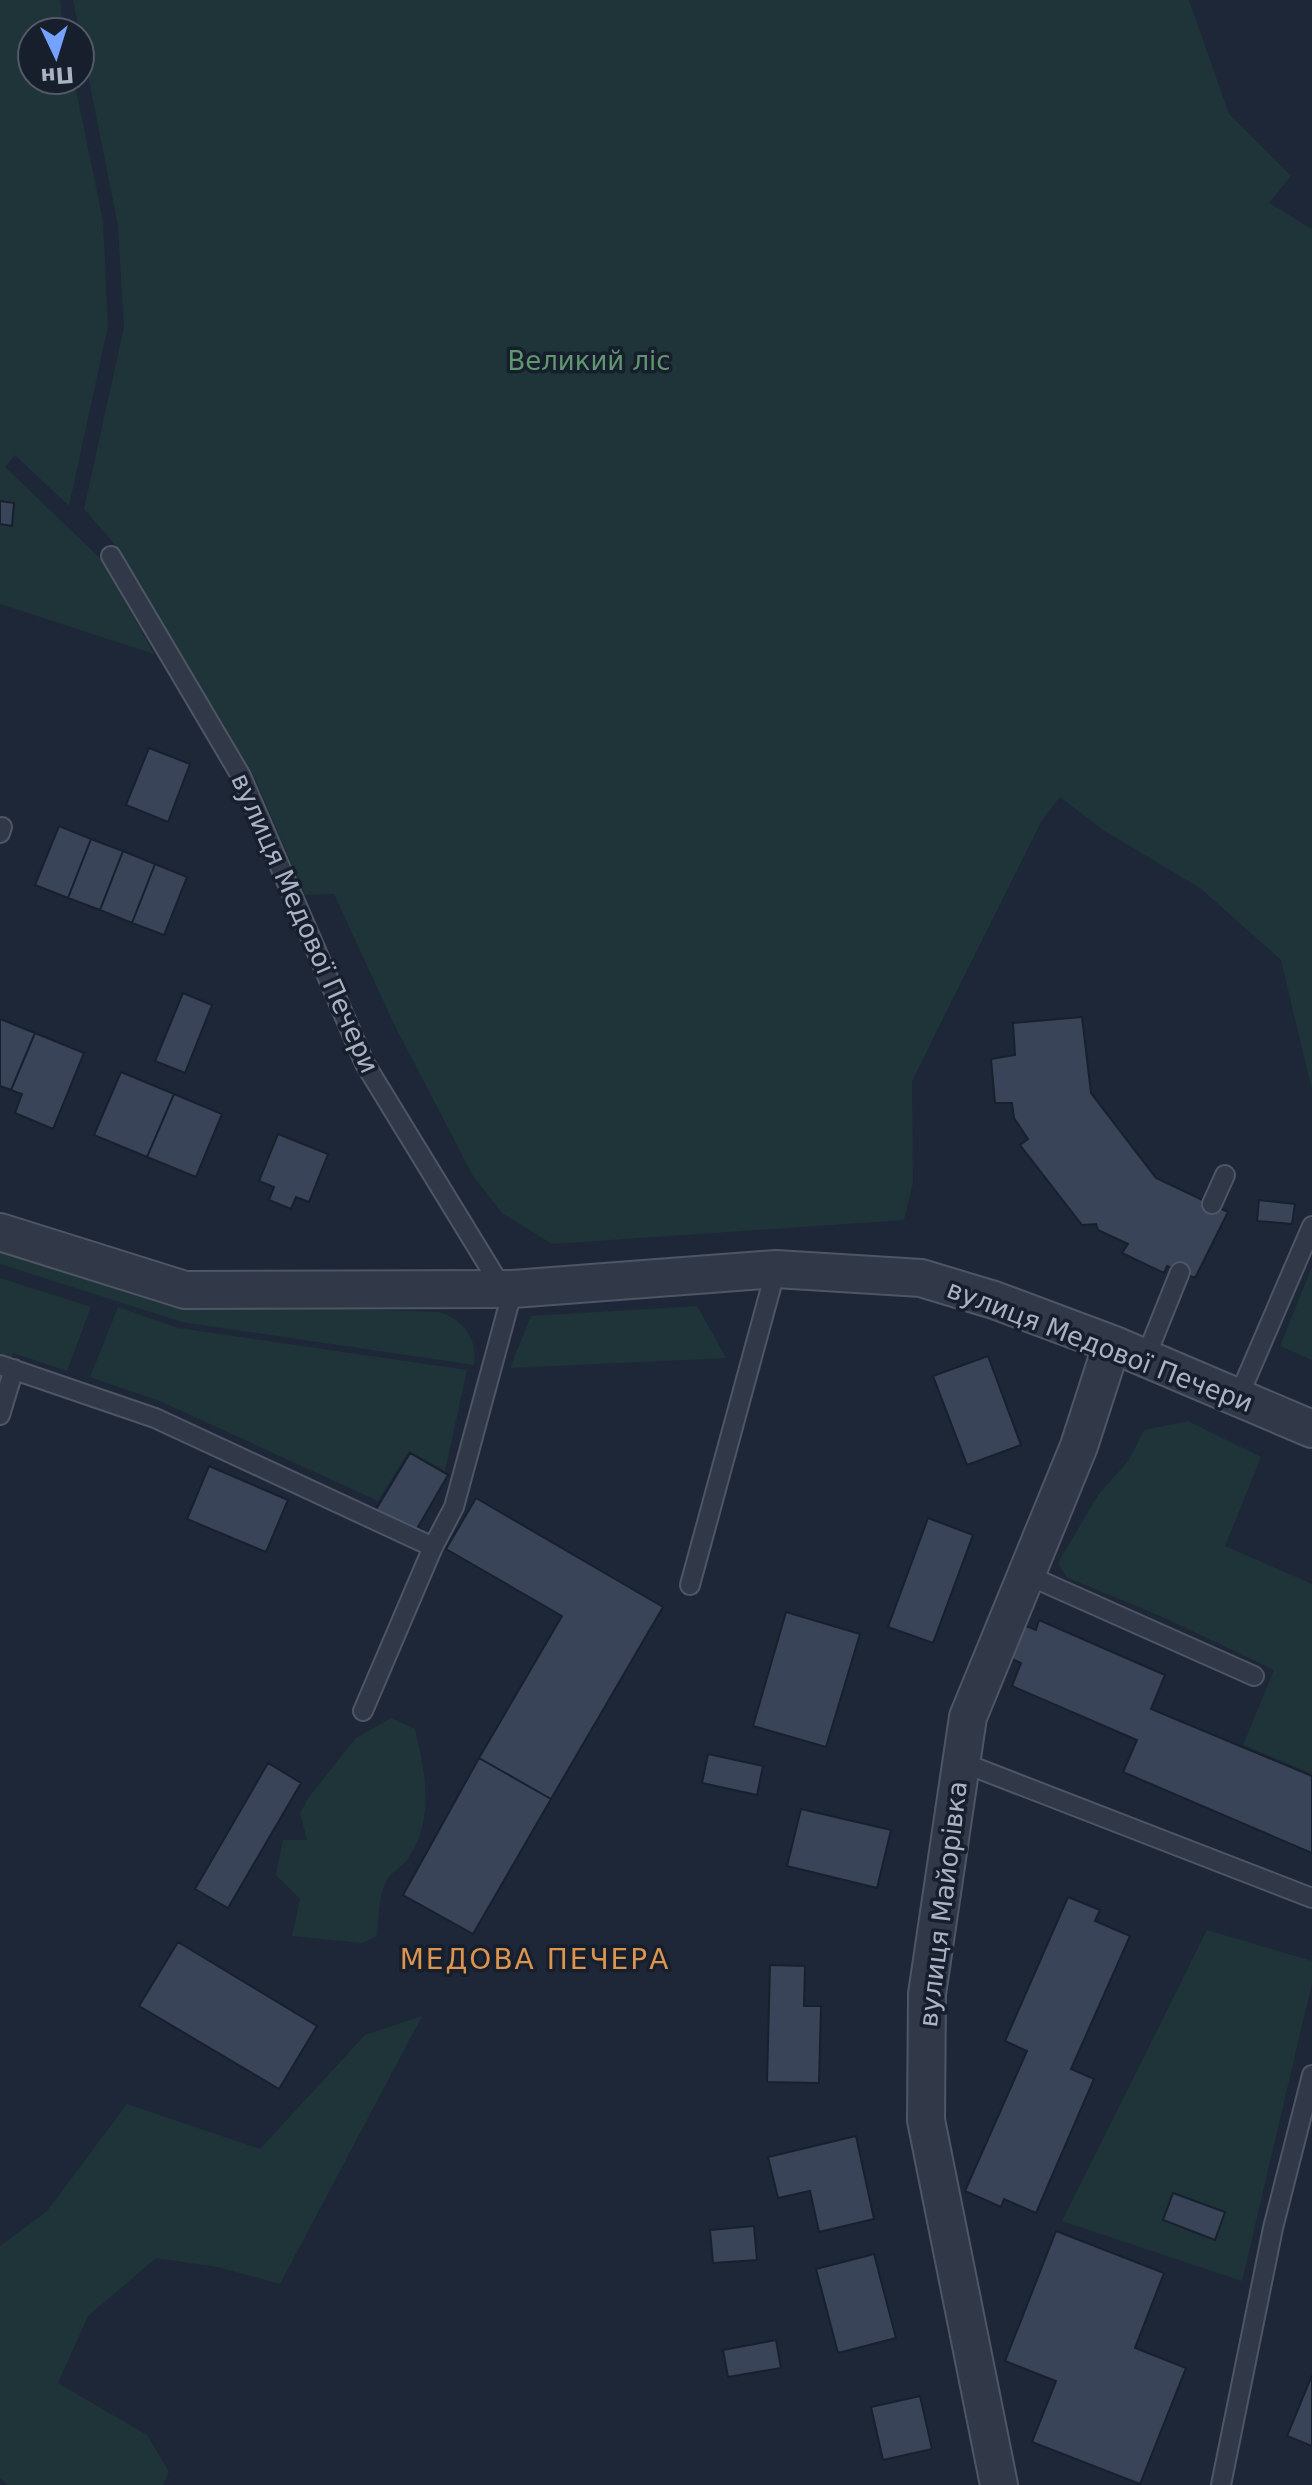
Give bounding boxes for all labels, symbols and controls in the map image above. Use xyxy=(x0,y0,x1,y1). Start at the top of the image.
north arrow xyxy=(16,16,96,96)
text: Пн xyxy=(40,62,75,89)
park label: Великий ліс xyxy=(507,346,671,376)
street label: вулиця Медової Печери xyxy=(225,768,385,1078)
street label: вулиця Медової Печери xyxy=(943,1274,1257,1418)
street label: вулиця Майорівка xyxy=(913,1779,973,2029)
district label: МЕДОВА ПЕЧЕРА xyxy=(400,1943,670,1976)

